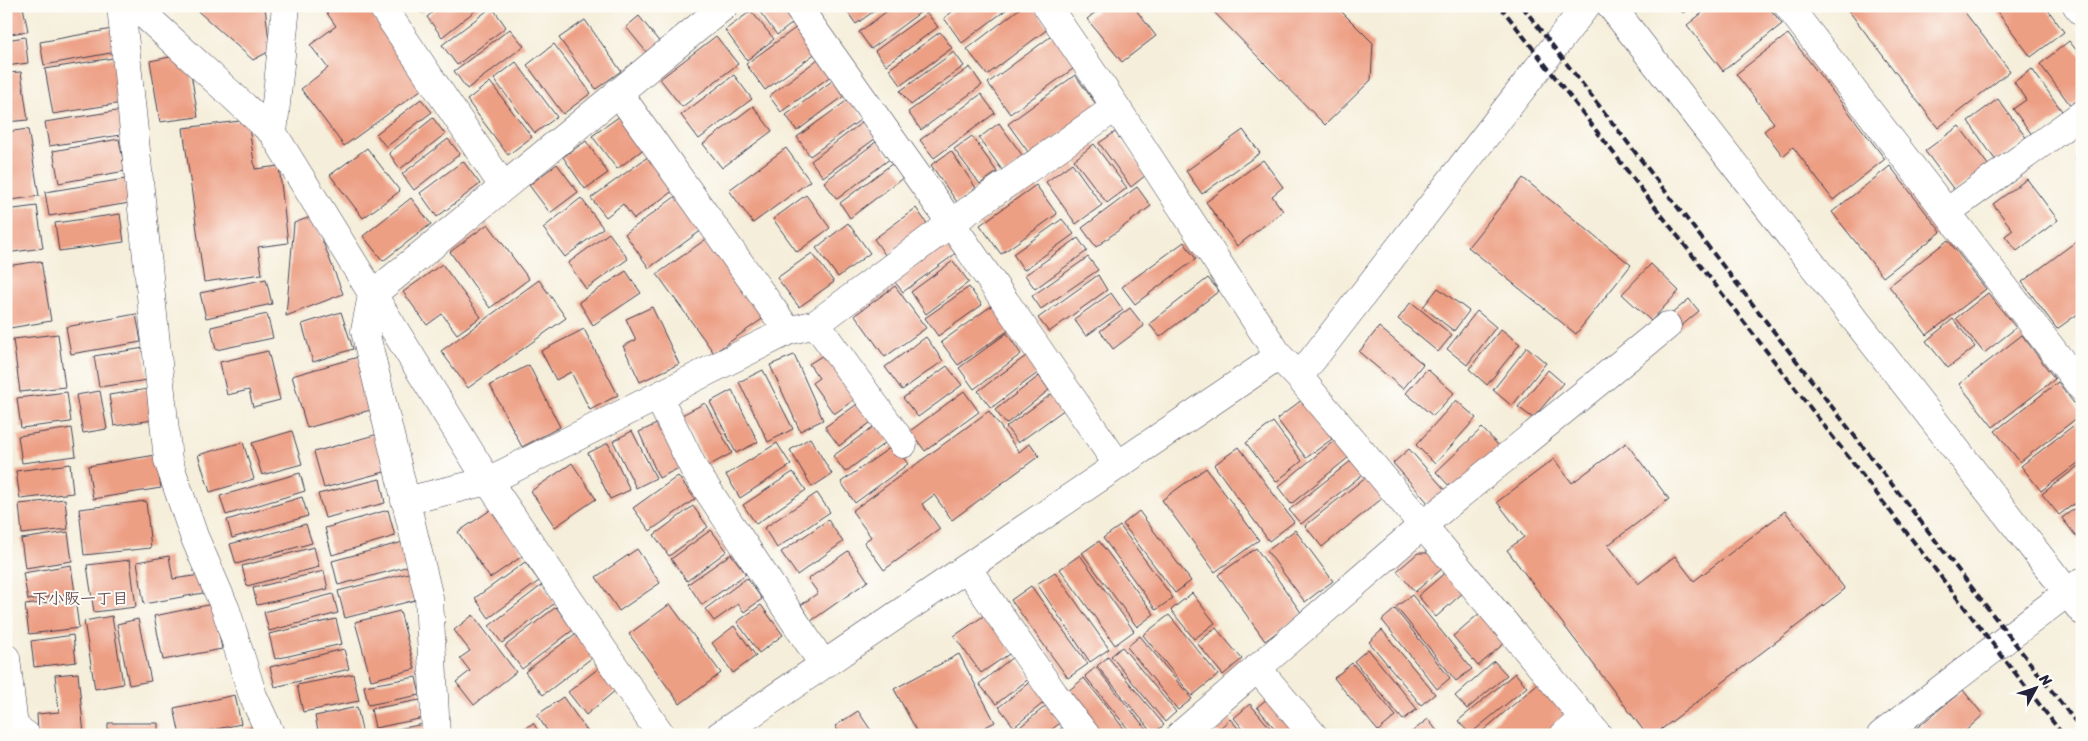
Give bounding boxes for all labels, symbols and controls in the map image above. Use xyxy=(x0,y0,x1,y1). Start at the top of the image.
district label: 下小阪一丁目 xyxy=(32,584,128,613)
north arrow xyxy=(2010,664,2060,714)
text: N xyxy=(2032,667,2058,692)

